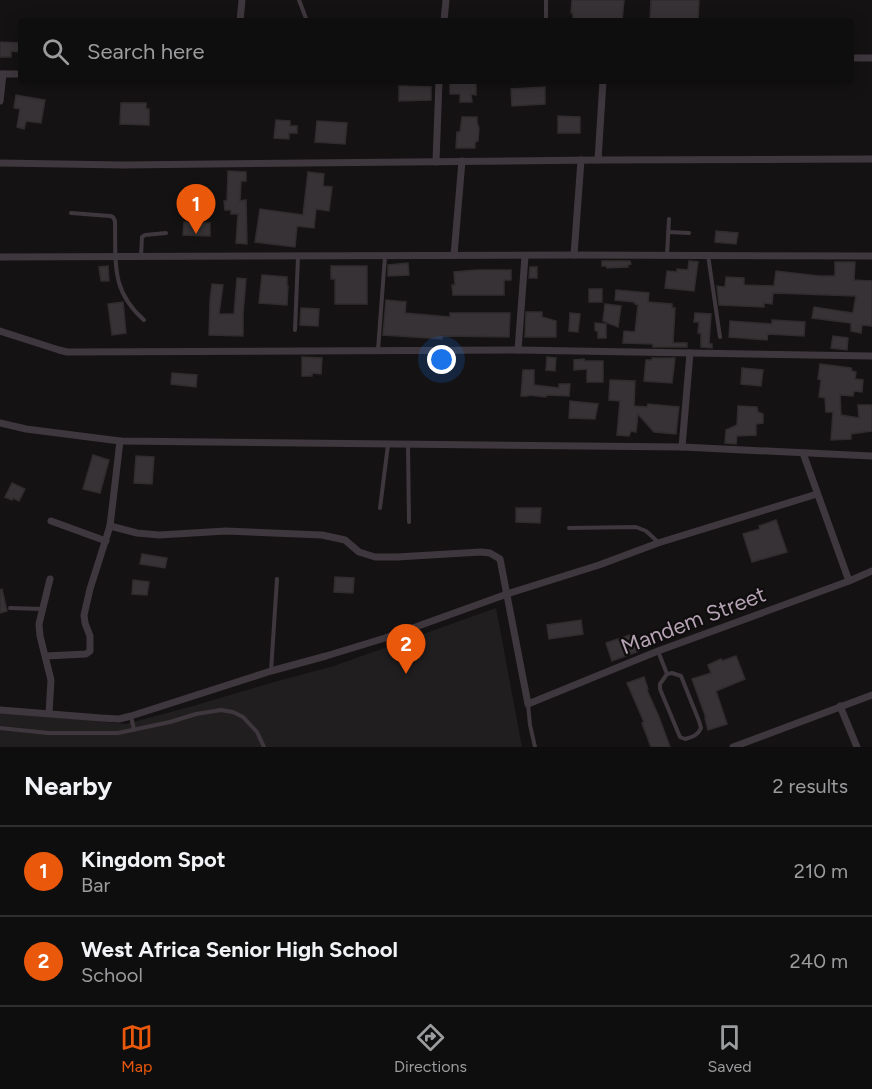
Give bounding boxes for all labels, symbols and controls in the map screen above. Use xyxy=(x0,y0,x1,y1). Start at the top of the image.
search box xyxy=(18,18,854,84)
icon: search xyxy=(39,35,72,68)
text: Search here xyxy=(87,38,205,65)
pin: 1 xyxy=(176,184,216,234)
your location xyxy=(427,345,456,374)
street label: Mandem Street xyxy=(617,580,769,660)
pin: 2 xyxy=(386,624,426,674)
text: Nearby xyxy=(24,770,112,802)
text: 2 results xyxy=(772,774,848,798)
text: Kingdom Spot xyxy=(81,846,226,873)
text: 1 xyxy=(39,859,48,883)
text: 210 m xyxy=(794,859,848,883)
text: Bar xyxy=(81,873,110,897)
text: West Africa Senior High School xyxy=(81,936,398,963)
text: 2 xyxy=(38,949,49,973)
text: 240 m xyxy=(790,949,848,973)
text: School xyxy=(81,963,143,987)
tab: Map xyxy=(120,1021,153,1076)
tab: Directions xyxy=(394,1021,467,1076)
tab: Saved xyxy=(708,1021,752,1076)

